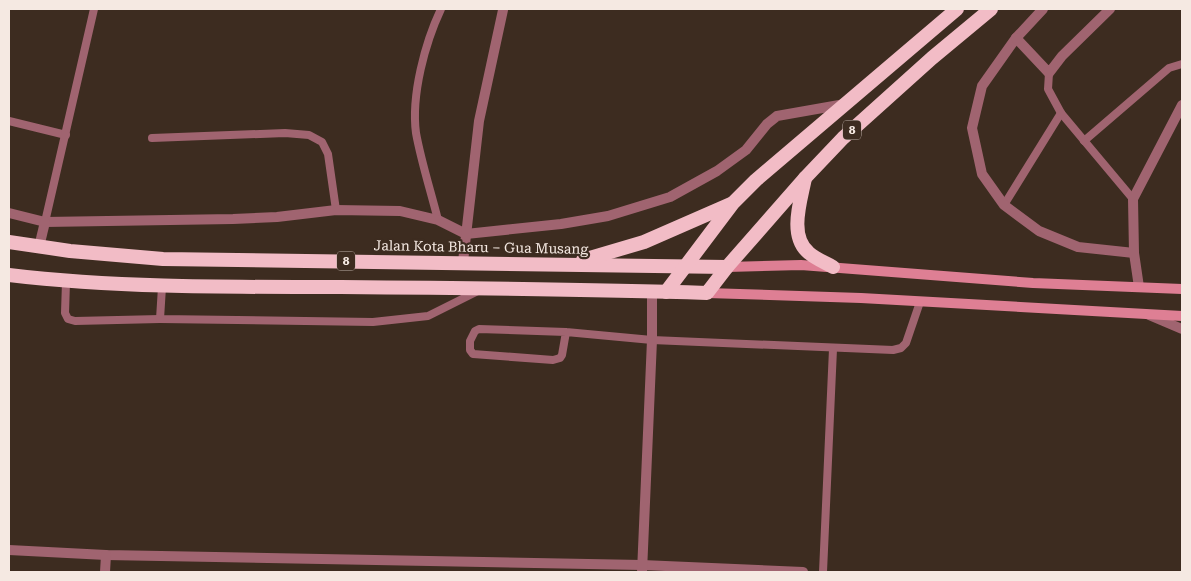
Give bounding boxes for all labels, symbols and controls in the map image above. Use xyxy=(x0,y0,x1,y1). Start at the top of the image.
road number: 8 xyxy=(843,120,861,140)
street label: Jalan Kota Bharu – Gua Musang xyxy=(374,237,589,257)
road number: 8 xyxy=(337,252,355,270)

